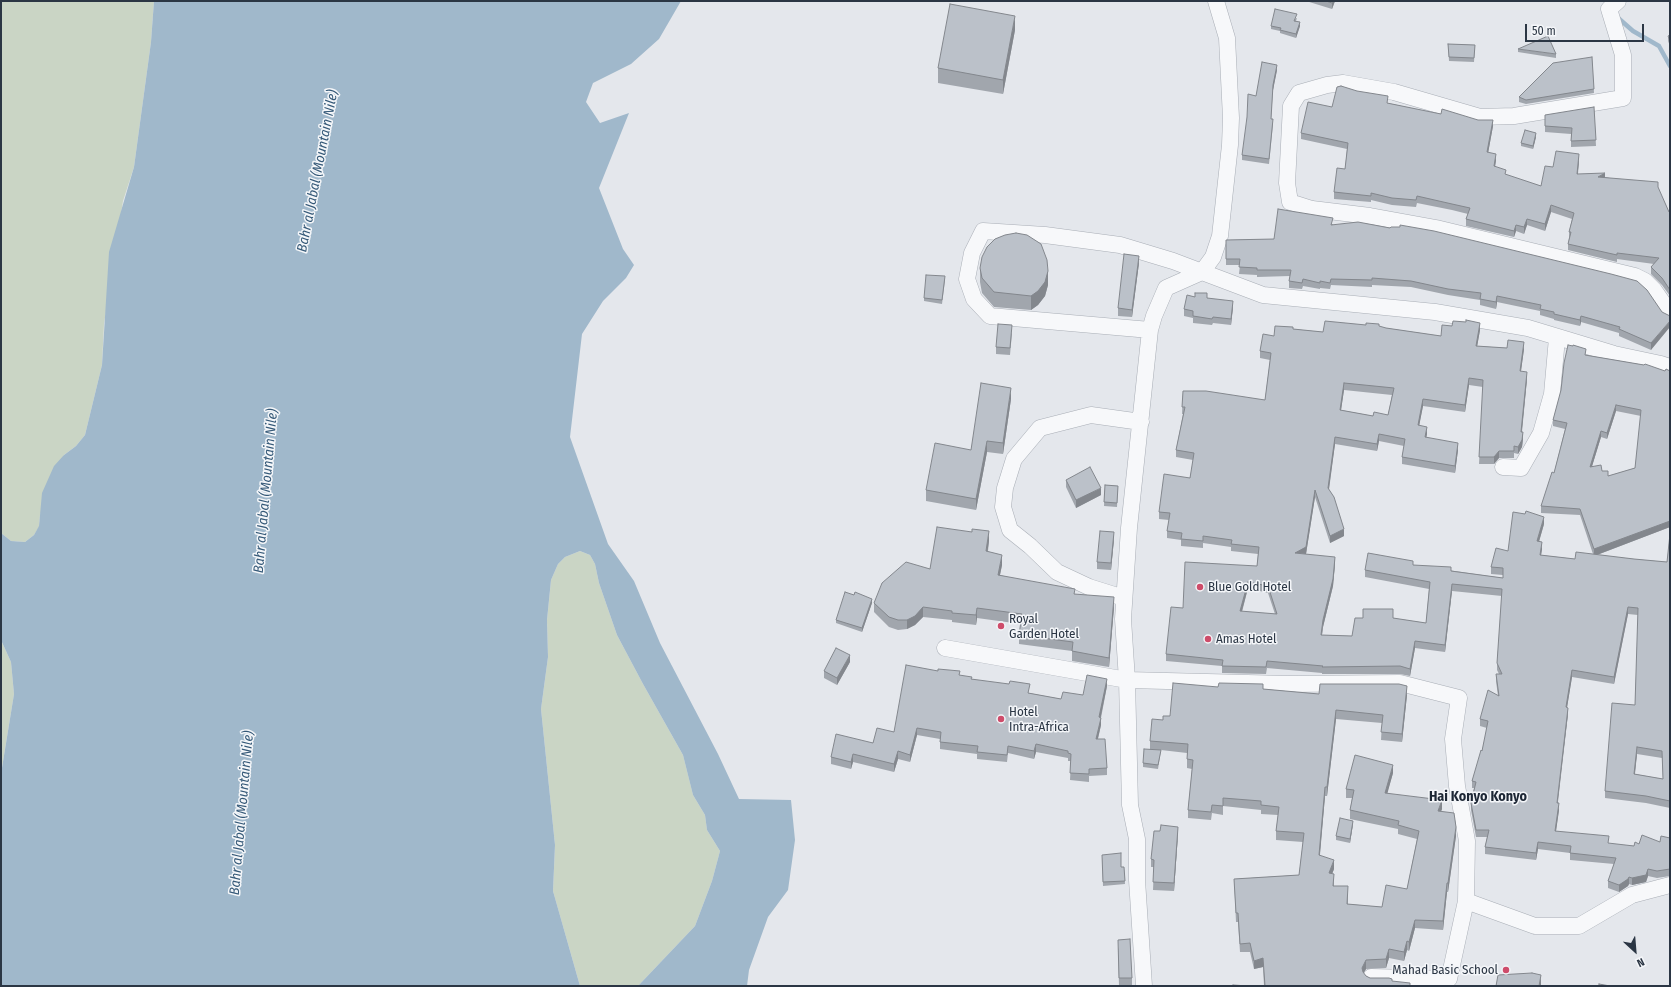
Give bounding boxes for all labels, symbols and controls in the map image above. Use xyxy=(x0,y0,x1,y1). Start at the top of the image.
scale bar xyxy=(1527,16,1646,42)
text: 50 m xyxy=(1532,24,1556,38)
water label: Bahr al Jabal (Mountain Nile) xyxy=(294,88,342,254)
water label: Bahr al Jabal (Mountain Nile) xyxy=(250,408,282,574)
place label: Blue Gold Hotel xyxy=(1208,579,1291,595)
marker: Blue Gold Hotel xyxy=(1195,582,1205,592)
place label: Royal Garden Hotel xyxy=(1009,611,1079,642)
marker: Royal Garden Hotel xyxy=(996,621,1006,631)
place label: Amas Hotel xyxy=(1216,631,1276,647)
marker: Amas Hotel xyxy=(1203,634,1213,644)
place label: Hotel Intra-Africa xyxy=(1009,704,1069,735)
marker: Hotel Intra-Africa xyxy=(996,714,1006,724)
water label: Bahr al Jabal (Mountain Nile) xyxy=(226,730,258,896)
district label: Hai Konyo Konyo xyxy=(1429,789,1527,805)
north arrow xyxy=(1615,931,1655,971)
text: N xyxy=(1635,955,1646,970)
place label: Mahad Basic School xyxy=(1392,962,1498,978)
marker: Mahad Basic School xyxy=(1501,965,1511,975)

